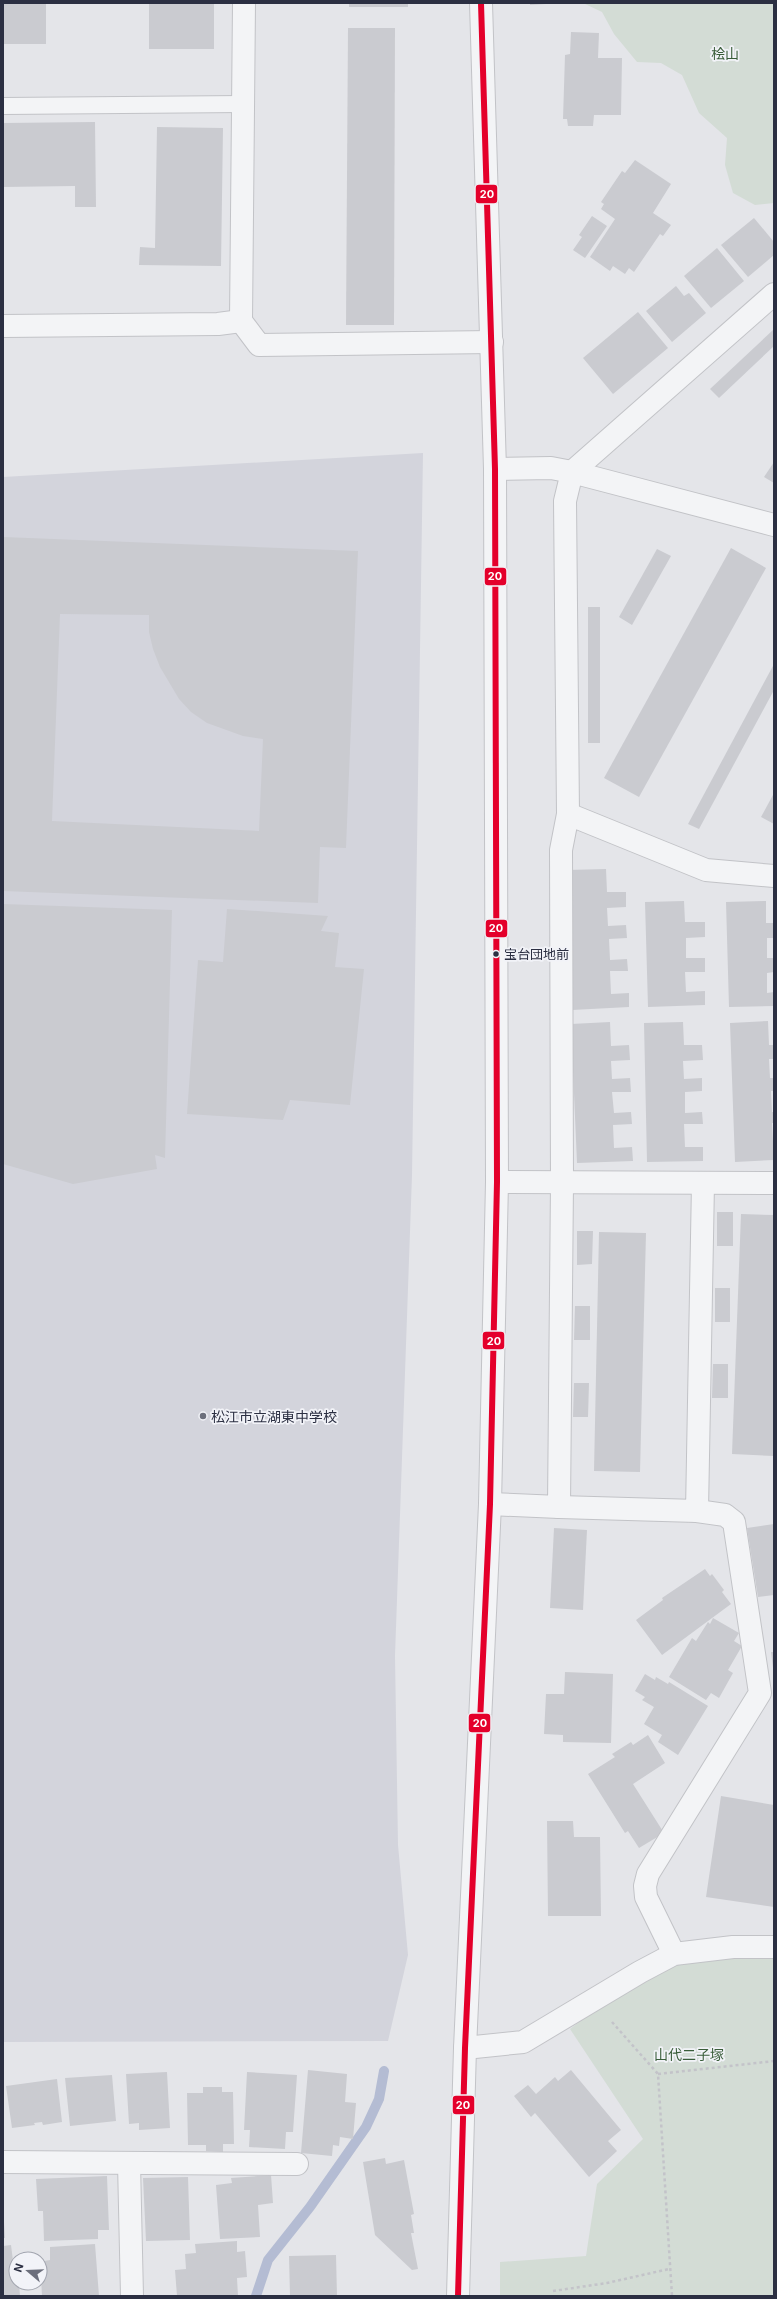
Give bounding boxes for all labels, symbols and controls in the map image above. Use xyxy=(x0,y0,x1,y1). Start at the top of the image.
park label: 桧山 xyxy=(711,45,739,62)
line badge: 20 xyxy=(475,184,498,204)
text: 20 xyxy=(480,187,494,201)
line badge: 20 xyxy=(484,567,507,586)
text: 20 xyxy=(488,569,502,583)
line badge: 20 xyxy=(485,919,508,938)
text: 20 xyxy=(489,921,503,935)
place label: 宝台団地前 xyxy=(504,946,569,962)
marker: 宝台団地前 xyxy=(491,949,501,959)
line badge: 20 xyxy=(482,1331,505,1350)
text: 20 xyxy=(487,1334,501,1348)
place label: 松江市立湖東中学校 xyxy=(211,1408,337,1425)
marker: 松江市立湖東中学校 xyxy=(198,1411,208,1421)
line badge: 20 xyxy=(468,1713,491,1733)
text: 20 xyxy=(473,1716,487,1730)
park label: 山代二子塚 xyxy=(654,2046,724,2063)
line badge: 20 xyxy=(452,2095,475,2115)
text: 20 xyxy=(456,2098,470,2112)
north arrow xyxy=(8,2251,48,2291)
text: N xyxy=(11,2261,27,2274)

